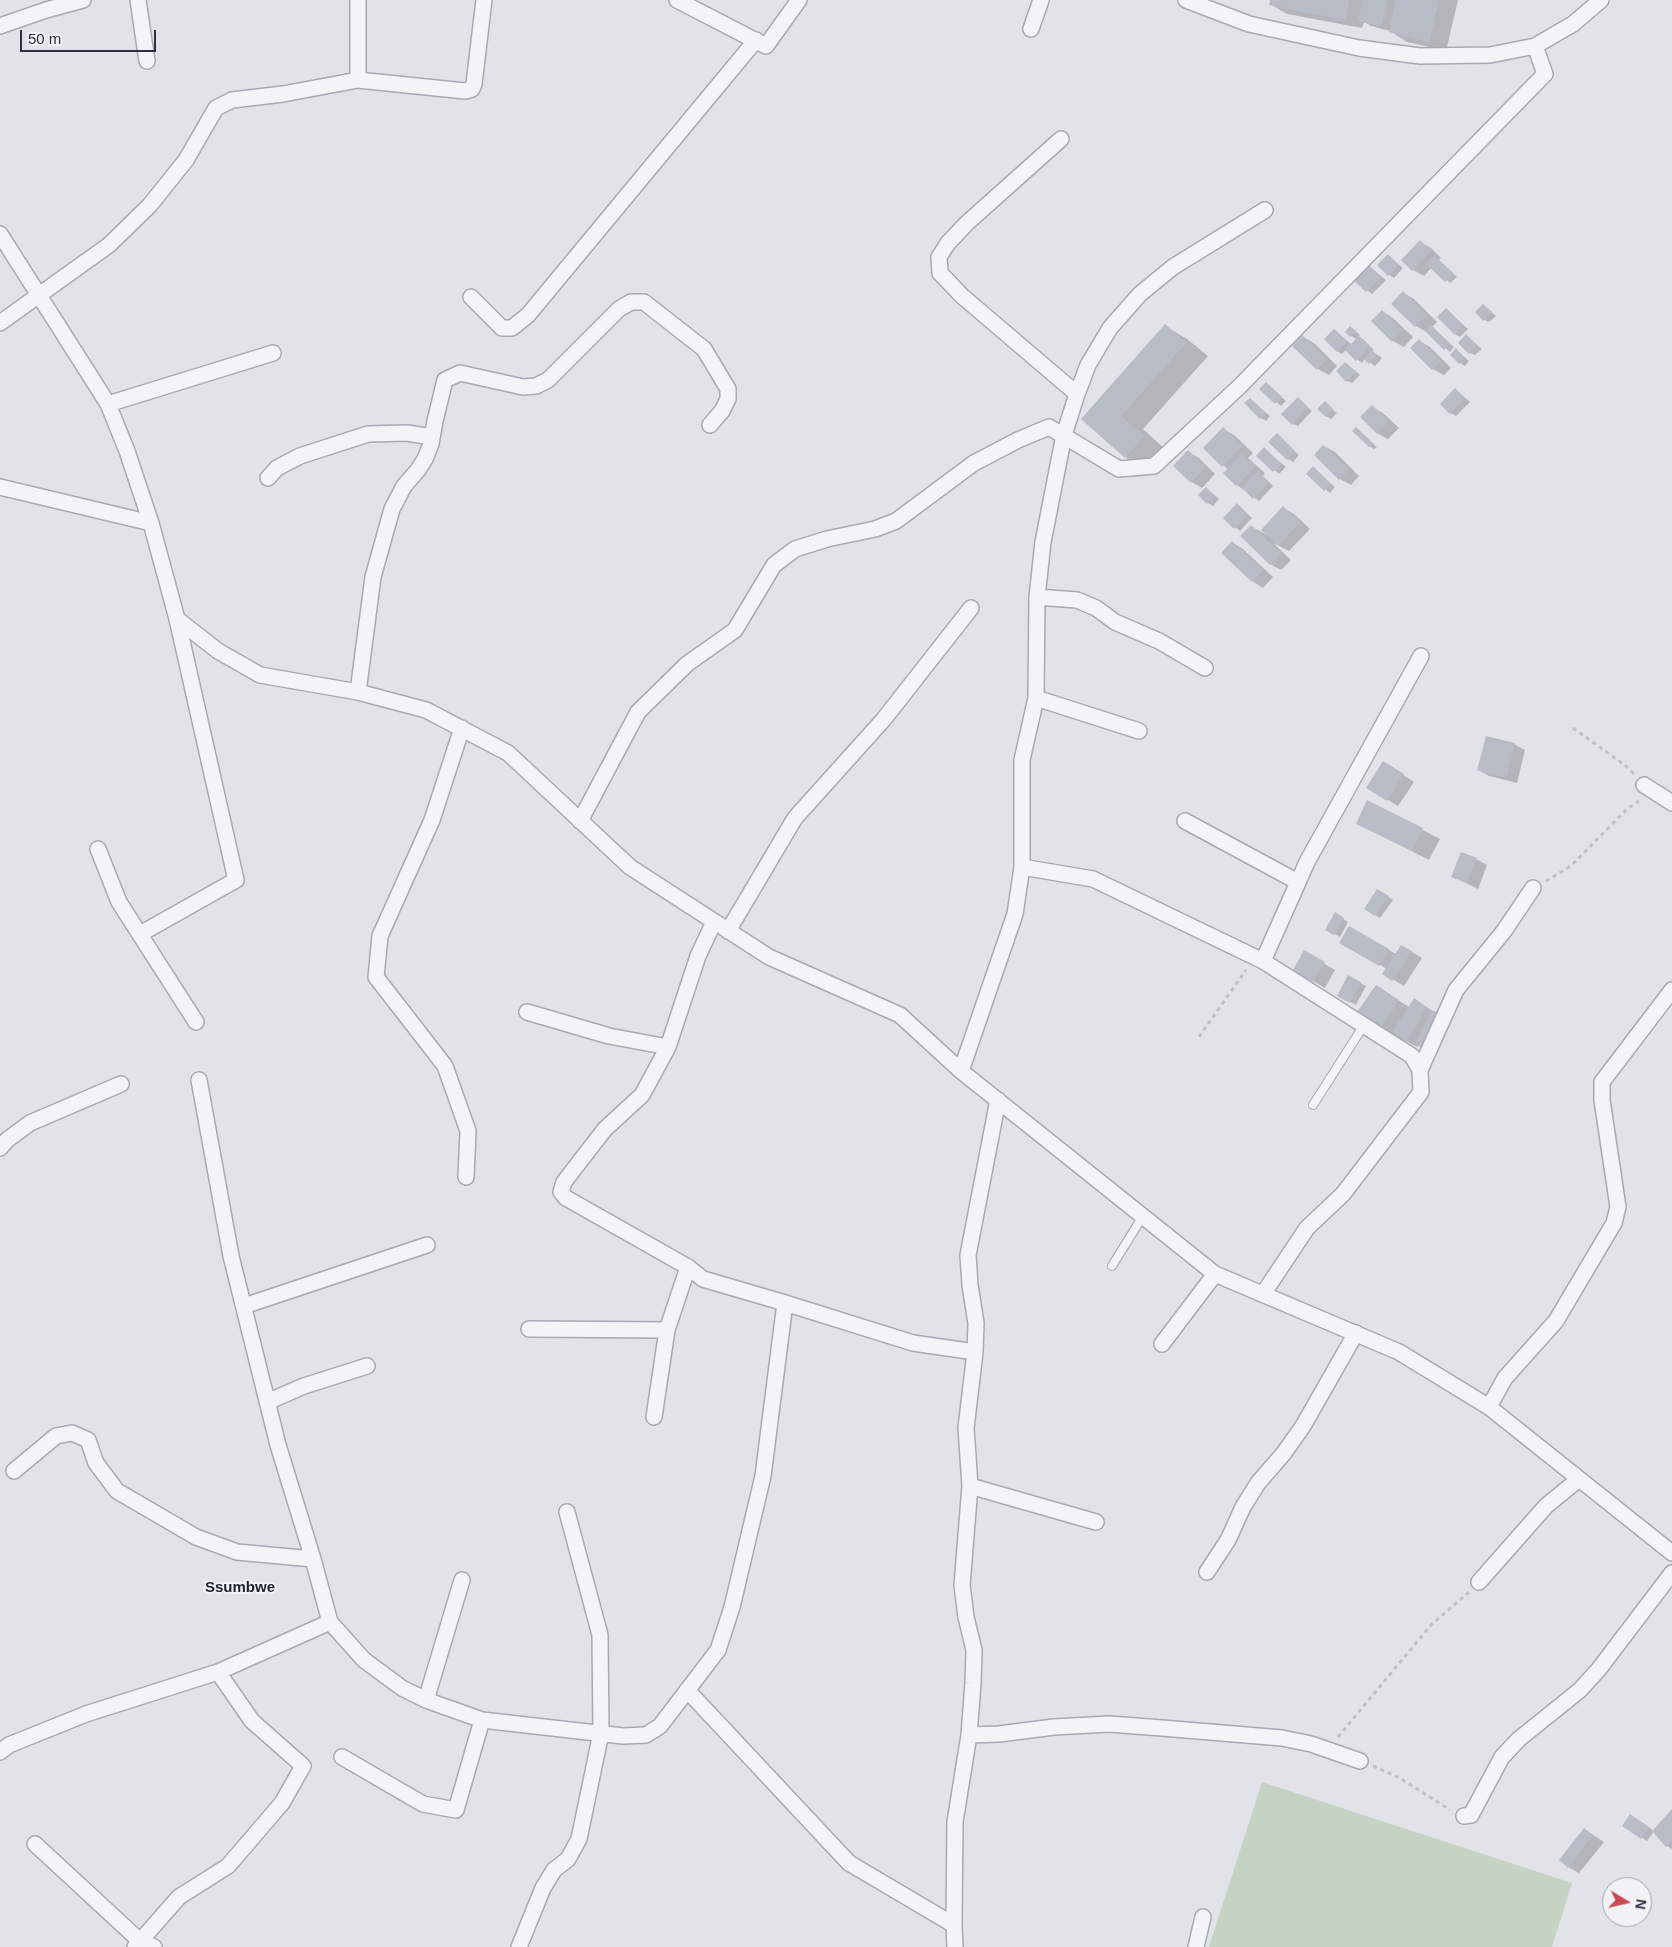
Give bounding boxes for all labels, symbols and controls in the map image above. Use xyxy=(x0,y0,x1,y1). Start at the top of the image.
scale bar xyxy=(22,20,159,52)
text: 50 m xyxy=(28,30,61,47)
district label: Ssumbwe xyxy=(205,1579,275,1597)
north arrow xyxy=(1602,1877,1652,1927)
text: N xyxy=(1632,1898,1650,1910)

